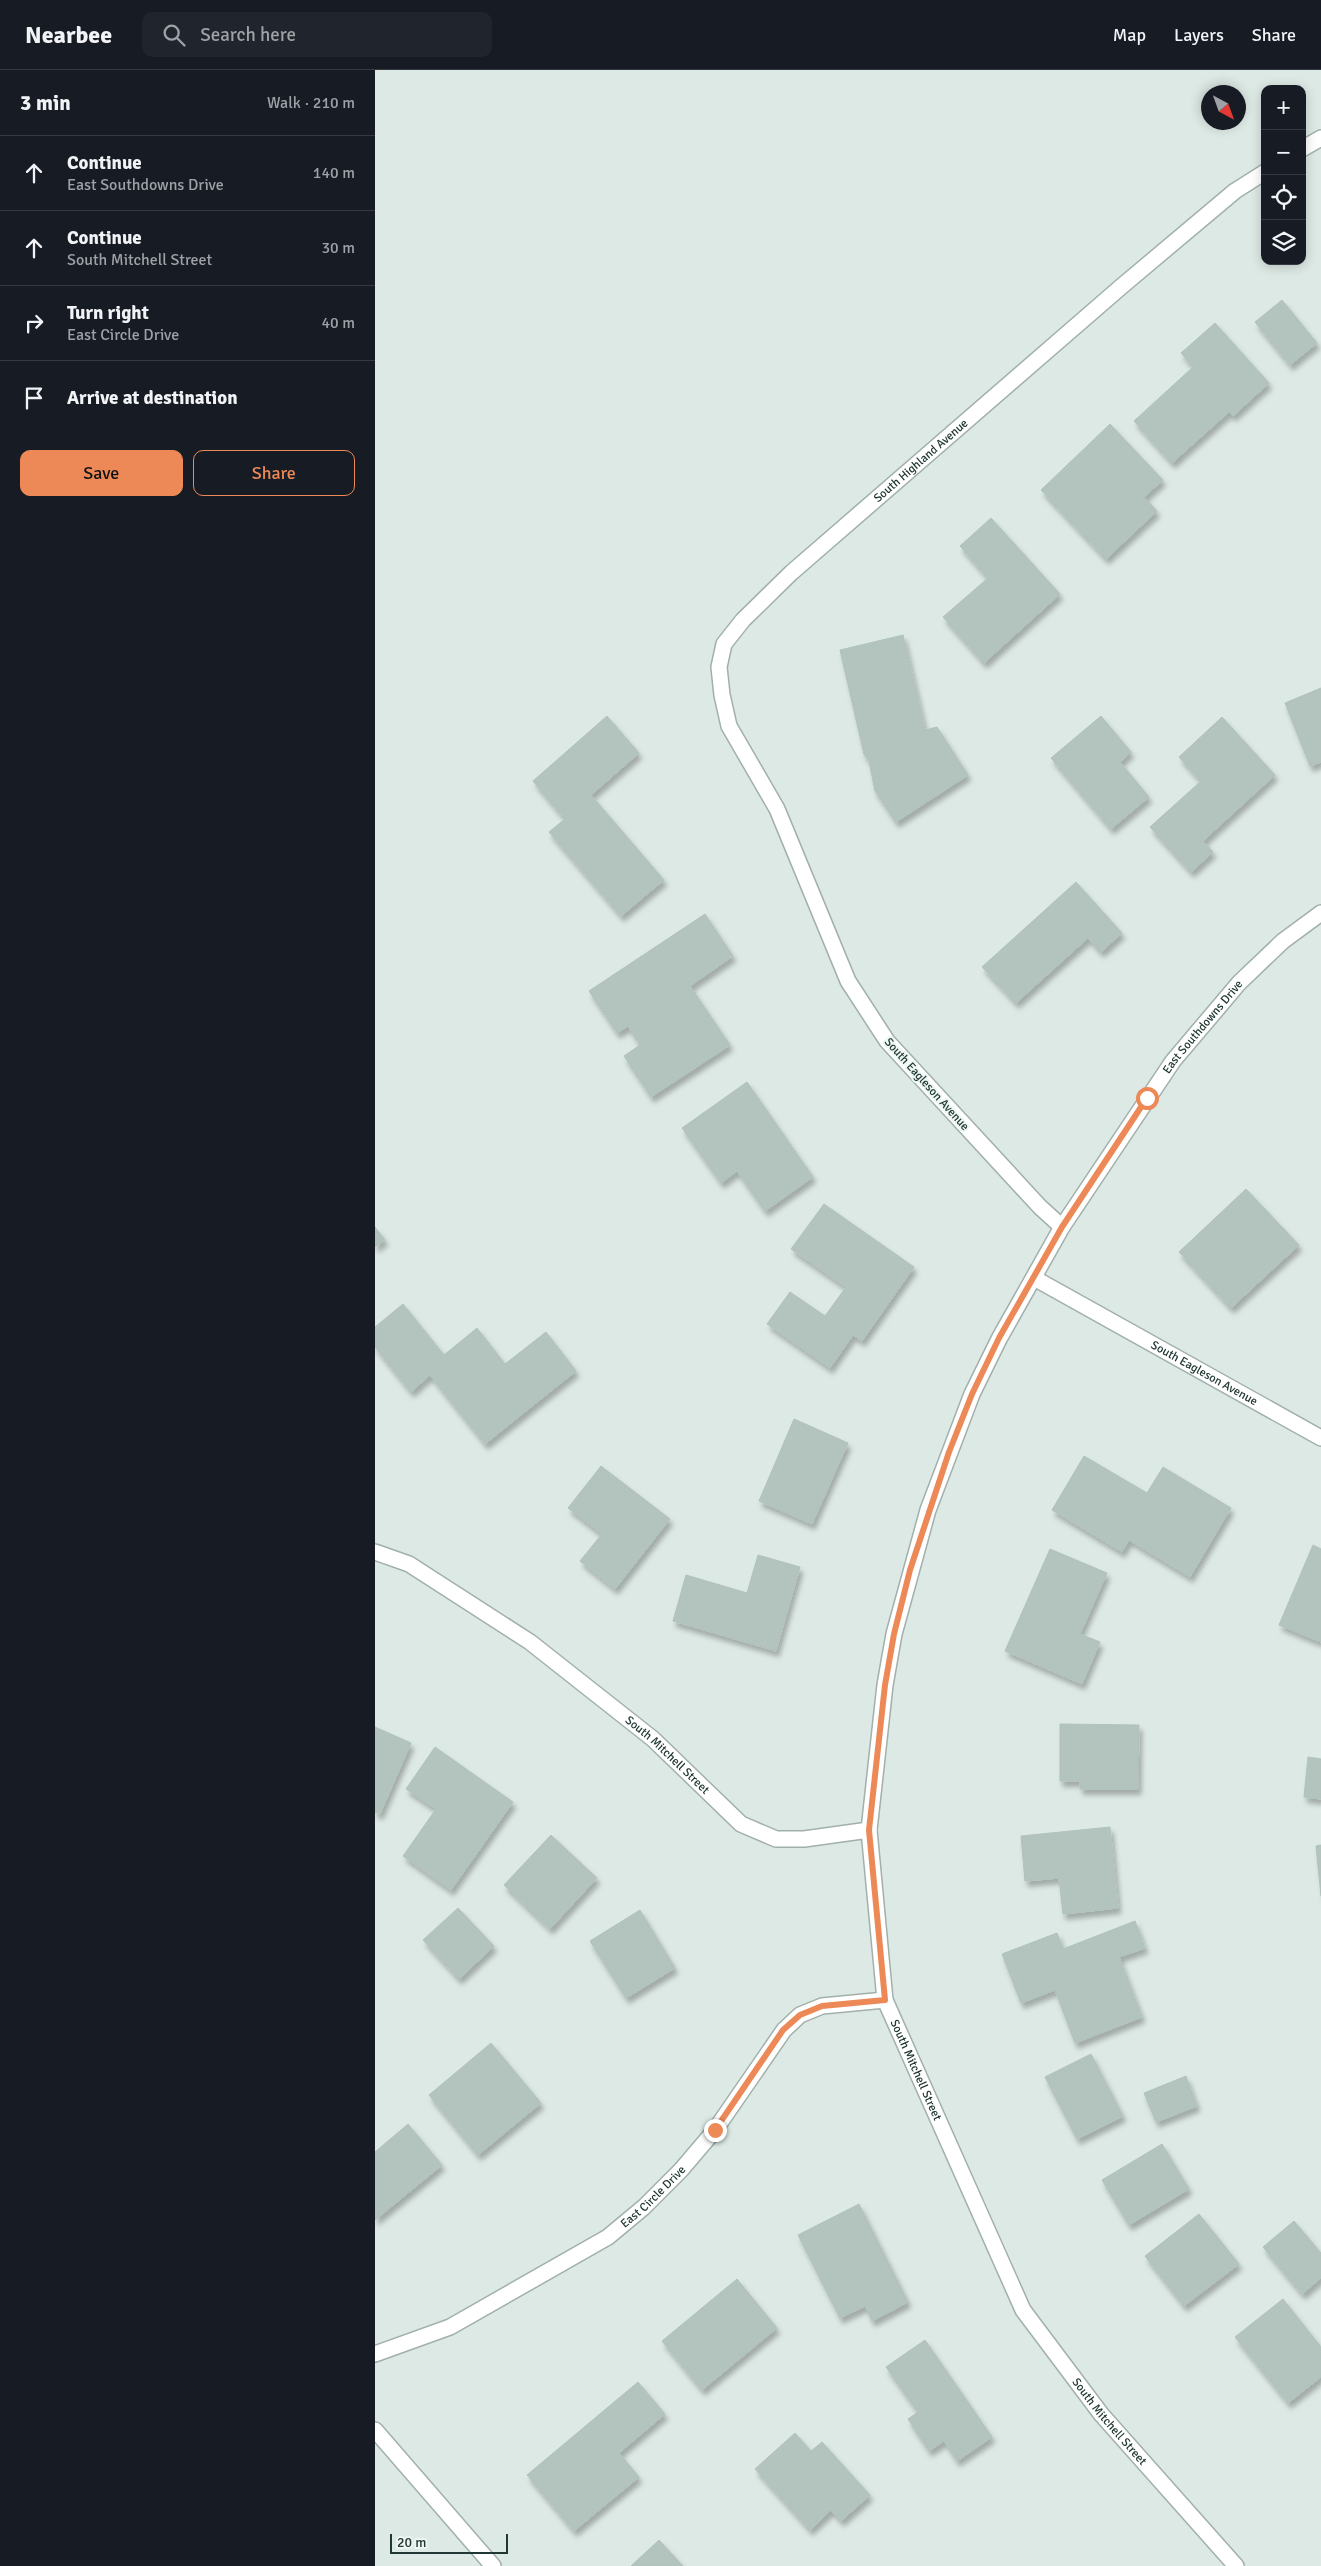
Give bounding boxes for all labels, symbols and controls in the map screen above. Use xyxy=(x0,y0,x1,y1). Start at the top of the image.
search box xyxy=(142,12,492,57)
text: Nearbee xyxy=(25,20,112,50)
icon: search xyxy=(160,21,188,49)
text: Search here xyxy=(200,23,296,47)
text: Map xyxy=(1113,24,1146,46)
text: Layers xyxy=(1174,24,1224,46)
text: Share xyxy=(1252,24,1296,46)
north arrow xyxy=(1201,85,1246,130)
map controls xyxy=(1261,85,1306,265)
button: + xyxy=(1261,85,1306,130)
text: 3 min xyxy=(20,90,71,116)
text: Walk · 210 m xyxy=(267,93,355,113)
button: − xyxy=(1261,130,1306,175)
text: Continue xyxy=(67,151,142,175)
icon: ahead xyxy=(20,159,48,187)
text: 140 m xyxy=(313,163,355,183)
text: East Southdowns Drive xyxy=(67,175,224,195)
button: locate xyxy=(1261,175,1306,220)
button: layers xyxy=(1261,220,1306,265)
text: Continue xyxy=(67,226,142,250)
icon: ahead xyxy=(20,234,48,262)
text: 30 m xyxy=(321,238,355,258)
text: South Mitchell Street xyxy=(67,250,212,270)
text: Turn right xyxy=(67,301,149,325)
icon: right xyxy=(20,309,48,337)
text: 40 m xyxy=(321,313,355,333)
text: East Circle Drive xyxy=(67,325,179,345)
icon: arrive xyxy=(20,384,48,412)
text: Arrive at destination xyxy=(67,386,238,410)
street label: South Highland Avenue xyxy=(871,416,971,506)
button: Save xyxy=(20,450,183,496)
button: Share xyxy=(193,450,355,496)
street label: East Southdowns Drive xyxy=(1160,977,1246,1077)
street label: South Eagleson Avenue xyxy=(881,1035,972,1134)
route start xyxy=(1136,1087,1159,1110)
street label: South Eagleson Avenue xyxy=(1148,1338,1260,1409)
street label: South Mitchell Street xyxy=(622,1713,712,1797)
street label: South Mitchell Street xyxy=(887,2017,945,2123)
route end xyxy=(704,2119,727,2142)
street label: East Circle Drive xyxy=(618,2163,689,2231)
street label: South Mitchell Street xyxy=(1069,2375,1150,2468)
scale bar xyxy=(390,2531,507,2554)
text: 20 m xyxy=(397,2534,426,2551)

